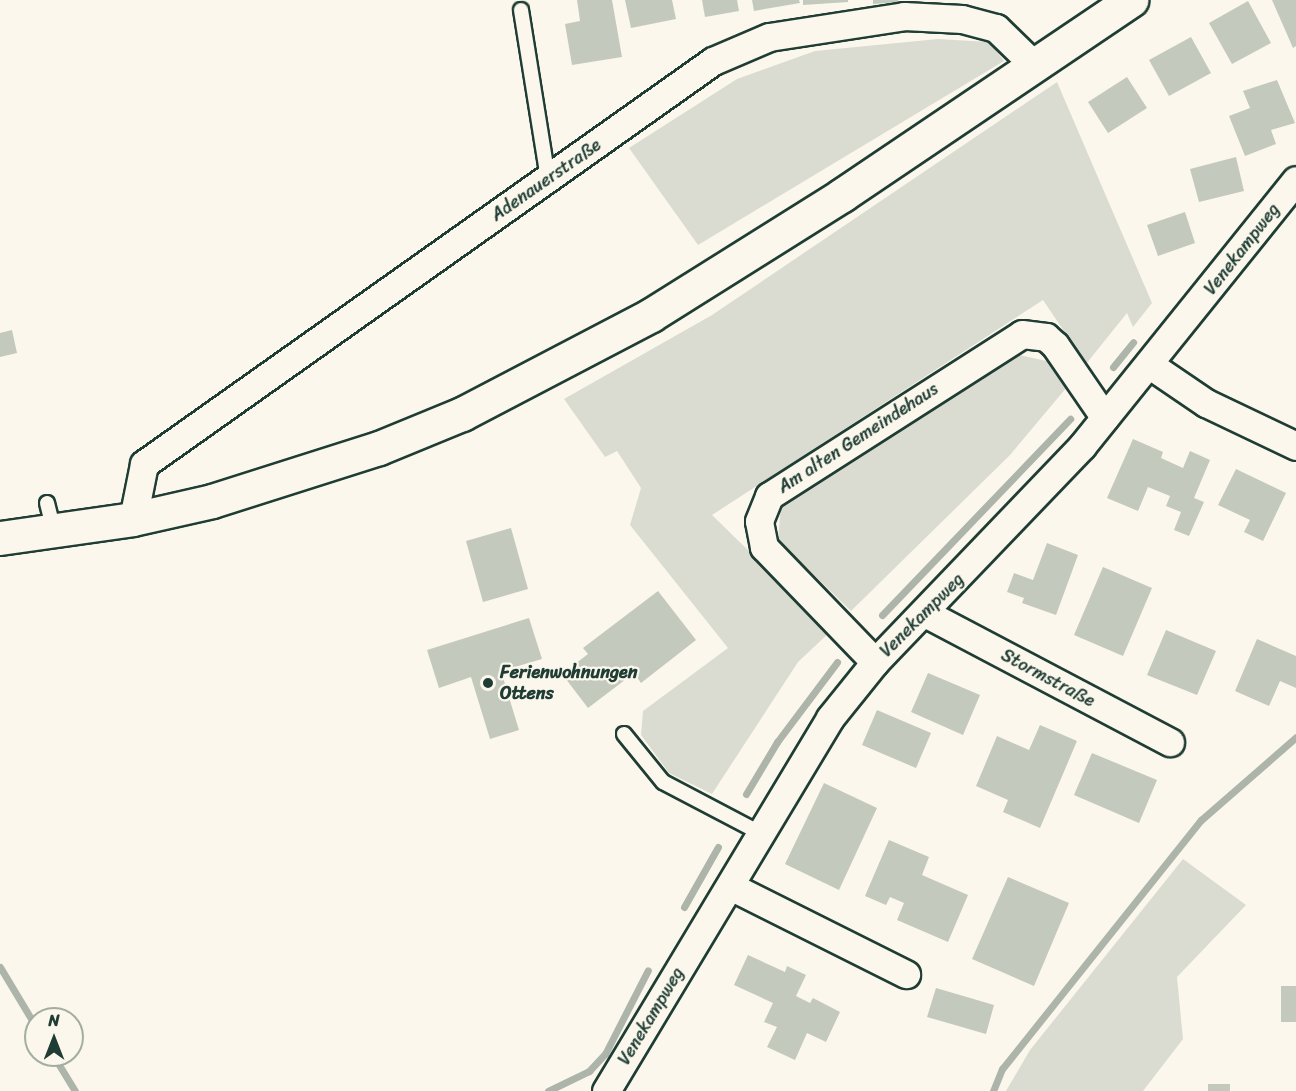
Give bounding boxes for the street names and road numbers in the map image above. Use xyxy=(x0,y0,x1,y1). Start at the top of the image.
street label: Adenauerstraße xyxy=(487,134,605,226)
street label: Venekampweg xyxy=(1200,199,1284,299)
street label: Am alten Gemeindehaus xyxy=(773,377,943,499)
street label: Venekampweg xyxy=(875,568,969,662)
street label: Stormstraße xyxy=(997,644,1099,712)
street label: Venekampweg xyxy=(613,963,689,1069)

